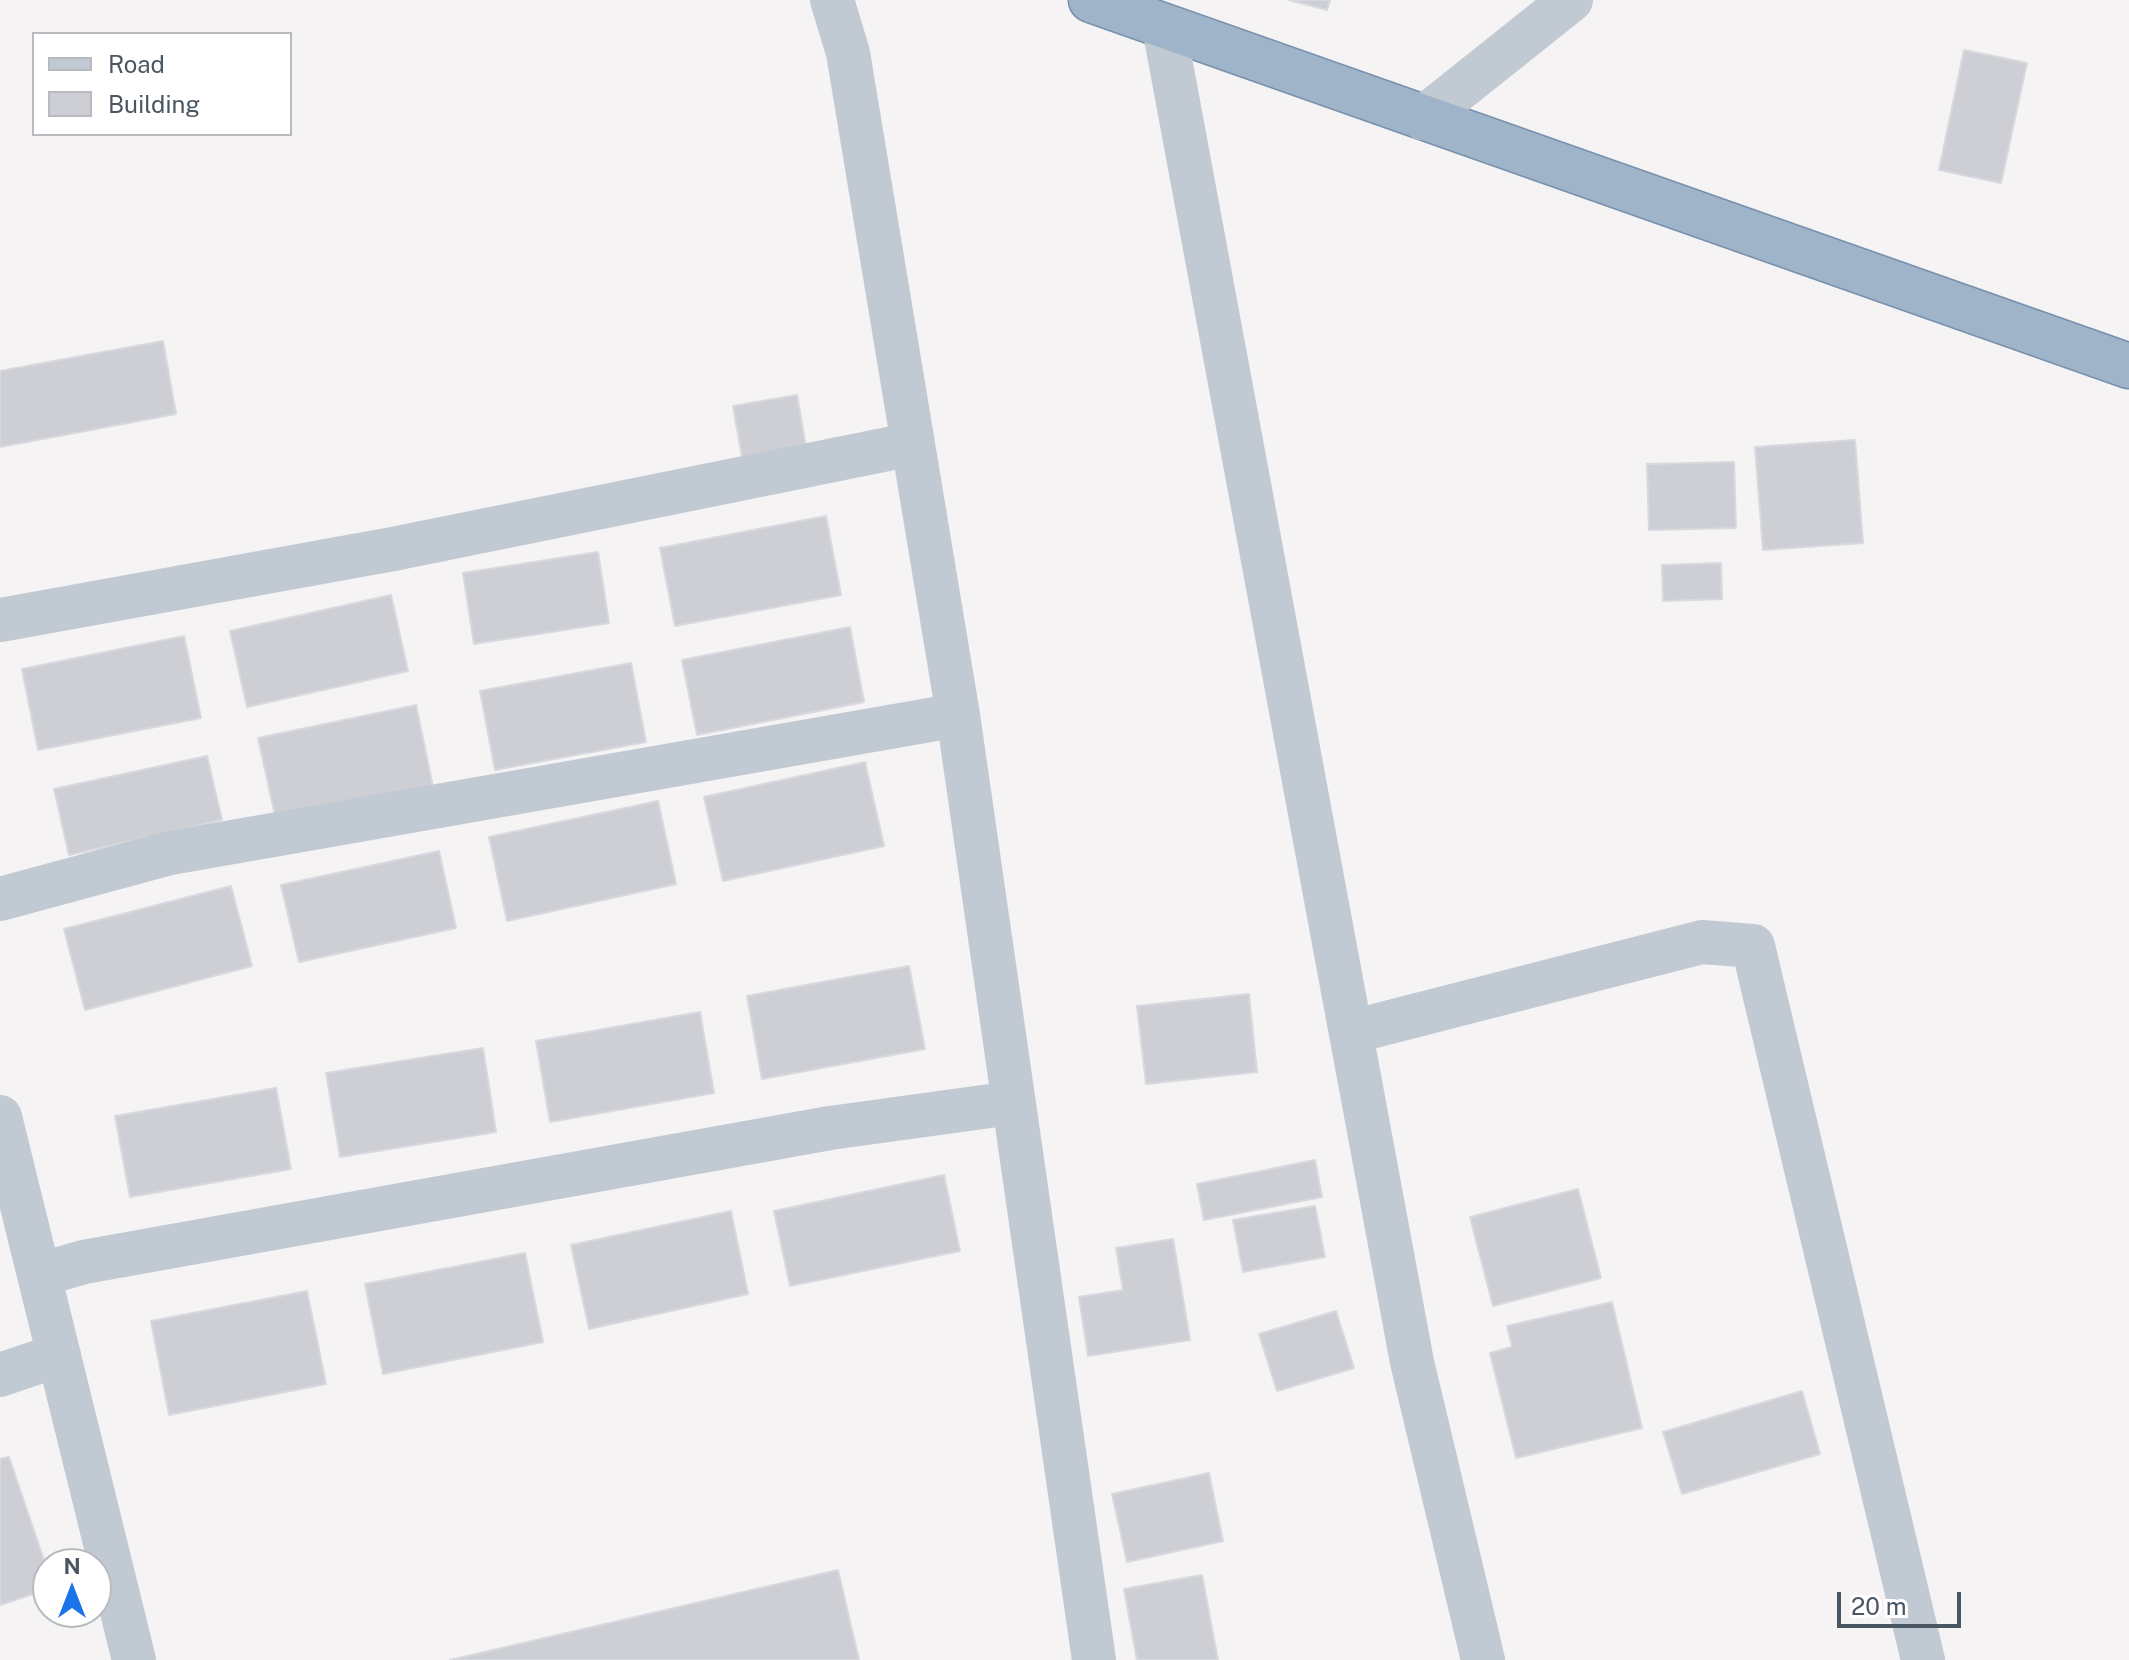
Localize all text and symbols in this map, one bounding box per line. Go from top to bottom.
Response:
legend [32,32,292,136]
text: Road [108,50,165,78]
text: Building [108,90,200,118]
north arrow [32,1548,112,1628]
text: N [63,1553,81,1579]
scale bar [1841,1576,1965,1626]
text: 20 m [1851,1592,1907,1620]

